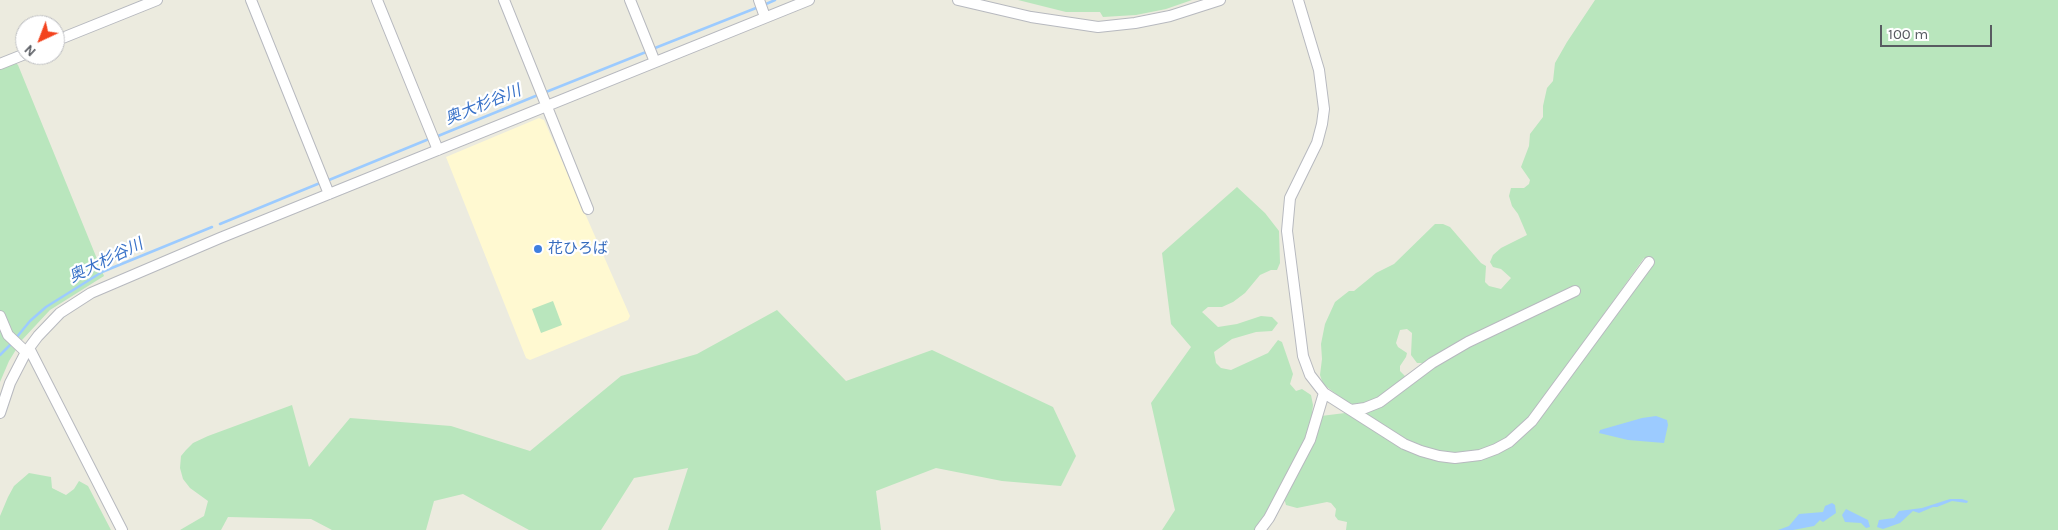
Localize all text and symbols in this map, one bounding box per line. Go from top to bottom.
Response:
north arrow [15,15,65,65]
scale bar [1883,15,1996,47]
text: 100 m [1888,25,1928,43]
text: N [21,41,40,60]
water label: 奥大杉谷川 [442,81,524,129]
water label: 奥大杉谷川 [66,235,146,287]
place label: 花ひろば [548,240,608,258]
marker: 花ひろば [532,243,544,255]

